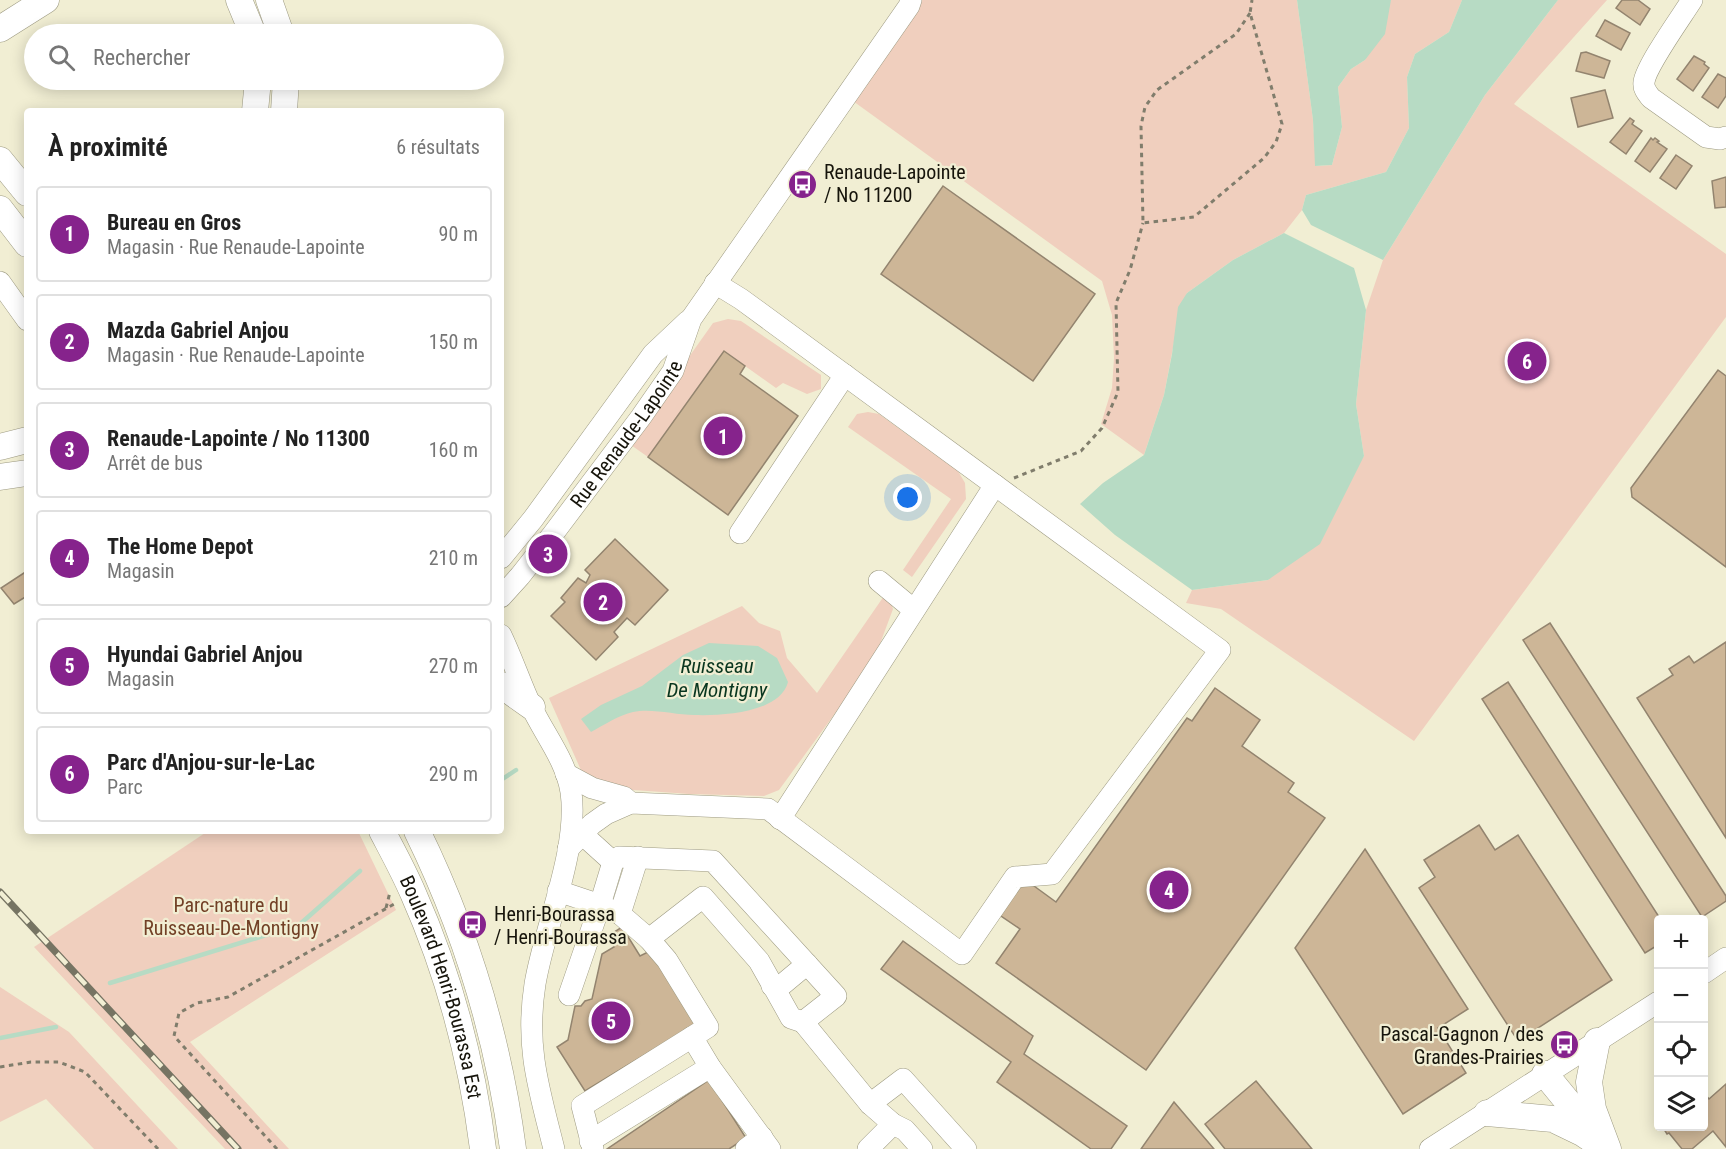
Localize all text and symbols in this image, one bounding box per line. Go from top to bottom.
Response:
search box [24,24,504,90]
icon: search [45,41,78,74]
text: Rechercher [93,45,190,70]
text: À proximité [48,132,168,162]
text: 6 résultats [396,135,480,159]
place label: Renaude-Lapointe / No 11200 [824,160,966,207]
bus stop icon: Renaude-Lapointe / No 11200 [787,168,819,200]
text: Bureau en Gros [107,210,241,235]
text: 1 [64,222,75,246]
text: 90 m [439,222,478,246]
text: Magasin · Rue Renaude-Lapointe [107,235,365,259]
text: Mazda Gabriel Anjou [107,318,289,343]
text: 2 [64,330,75,354]
text: 150 m [429,330,478,354]
pin: 6 [1508,338,1546,384]
text: Magasin · Rue Renaude-Lapointe [107,343,365,367]
street label: Rue Renaude-Lapointe [565,358,688,512]
pin: 1 [704,414,742,458]
text: Renaude-Lapointe / No 11300 [107,426,370,451]
text: 3 [64,438,75,462]
text: 160 m [429,438,478,462]
text: Arrêt de bus [107,451,203,475]
your location [893,483,922,512]
pin: 3 [528,532,568,576]
text: The Home Depot [107,534,253,559]
text: 4 [64,546,75,570]
text: 210 m [429,546,478,570]
text: Magasin [107,559,175,583]
pin: 2 [584,580,622,624]
text: Hyundai Gabriel Anjou [107,642,303,667]
text: 5 [64,654,75,678]
text: 270 m [429,654,478,678]
water label: Ruisseau De Montigny [667,654,768,702]
text: Magasin [107,667,175,691]
text: Parc d'Anjou-sur-le-Lac [107,750,315,775]
text: 6 [64,762,75,786]
text: 290 m [429,762,478,786]
text: Parc [107,775,143,799]
pin: 4 [1150,868,1188,912]
street label: Boulevard Henri-Bourassa Est [395,872,487,1101]
park label: Parc-nature du Ruisseau-De-Montigny [143,893,319,940]
place label: Henri-Bourassa / Henri-Bourassa [494,902,627,949]
bus stop icon: Henri-Bourassa / Henri-Bourassa [457,909,489,941]
map controls [1654,915,1708,1131]
button: + [1654,915,1708,969]
button: − [1654,969,1708,1023]
pin: 5 [592,998,630,1044]
place label: Pascal-Gagnon / des Grandes-Prairies [1380,1022,1544,1069]
button: locate [1654,1023,1708,1077]
bus stop icon: Pascal-Gagnon / des Grandes-Prairies [1549,1029,1581,1061]
button: layers [1654,1077,1708,1131]

